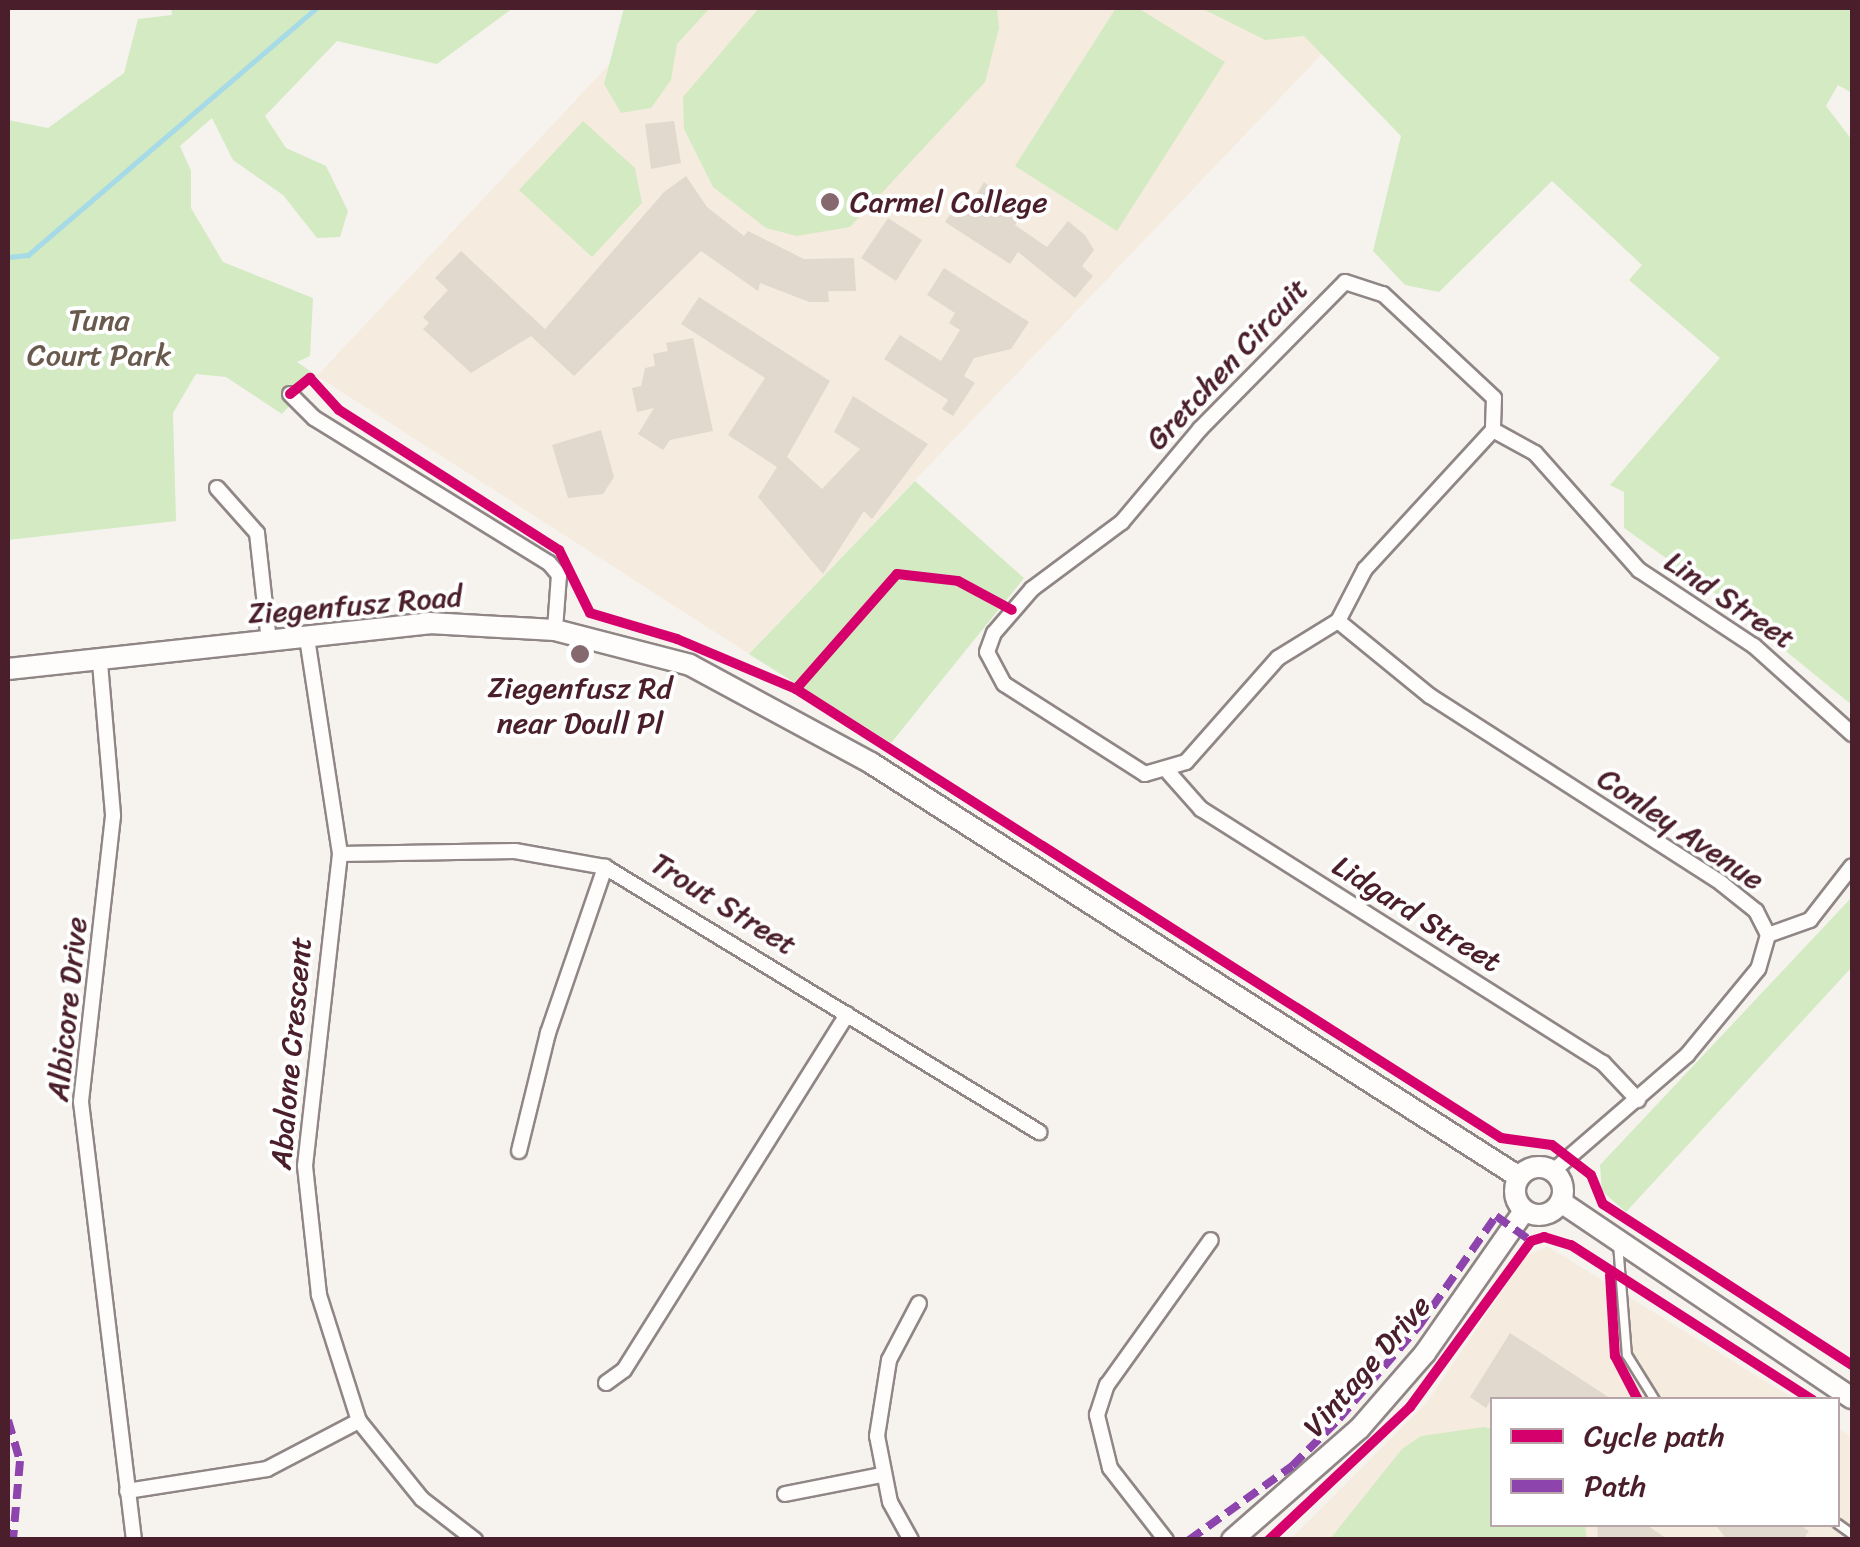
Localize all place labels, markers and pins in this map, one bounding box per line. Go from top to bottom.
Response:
place label: Carmel College [850,184,1047,220]
marker: Carmel College [819,191,841,213]
marker: Ziegenfusz Rd near Doull Pl [569,643,591,665]
place label: Ziegenfusz Rd near Doull Pl [488,670,672,740]

